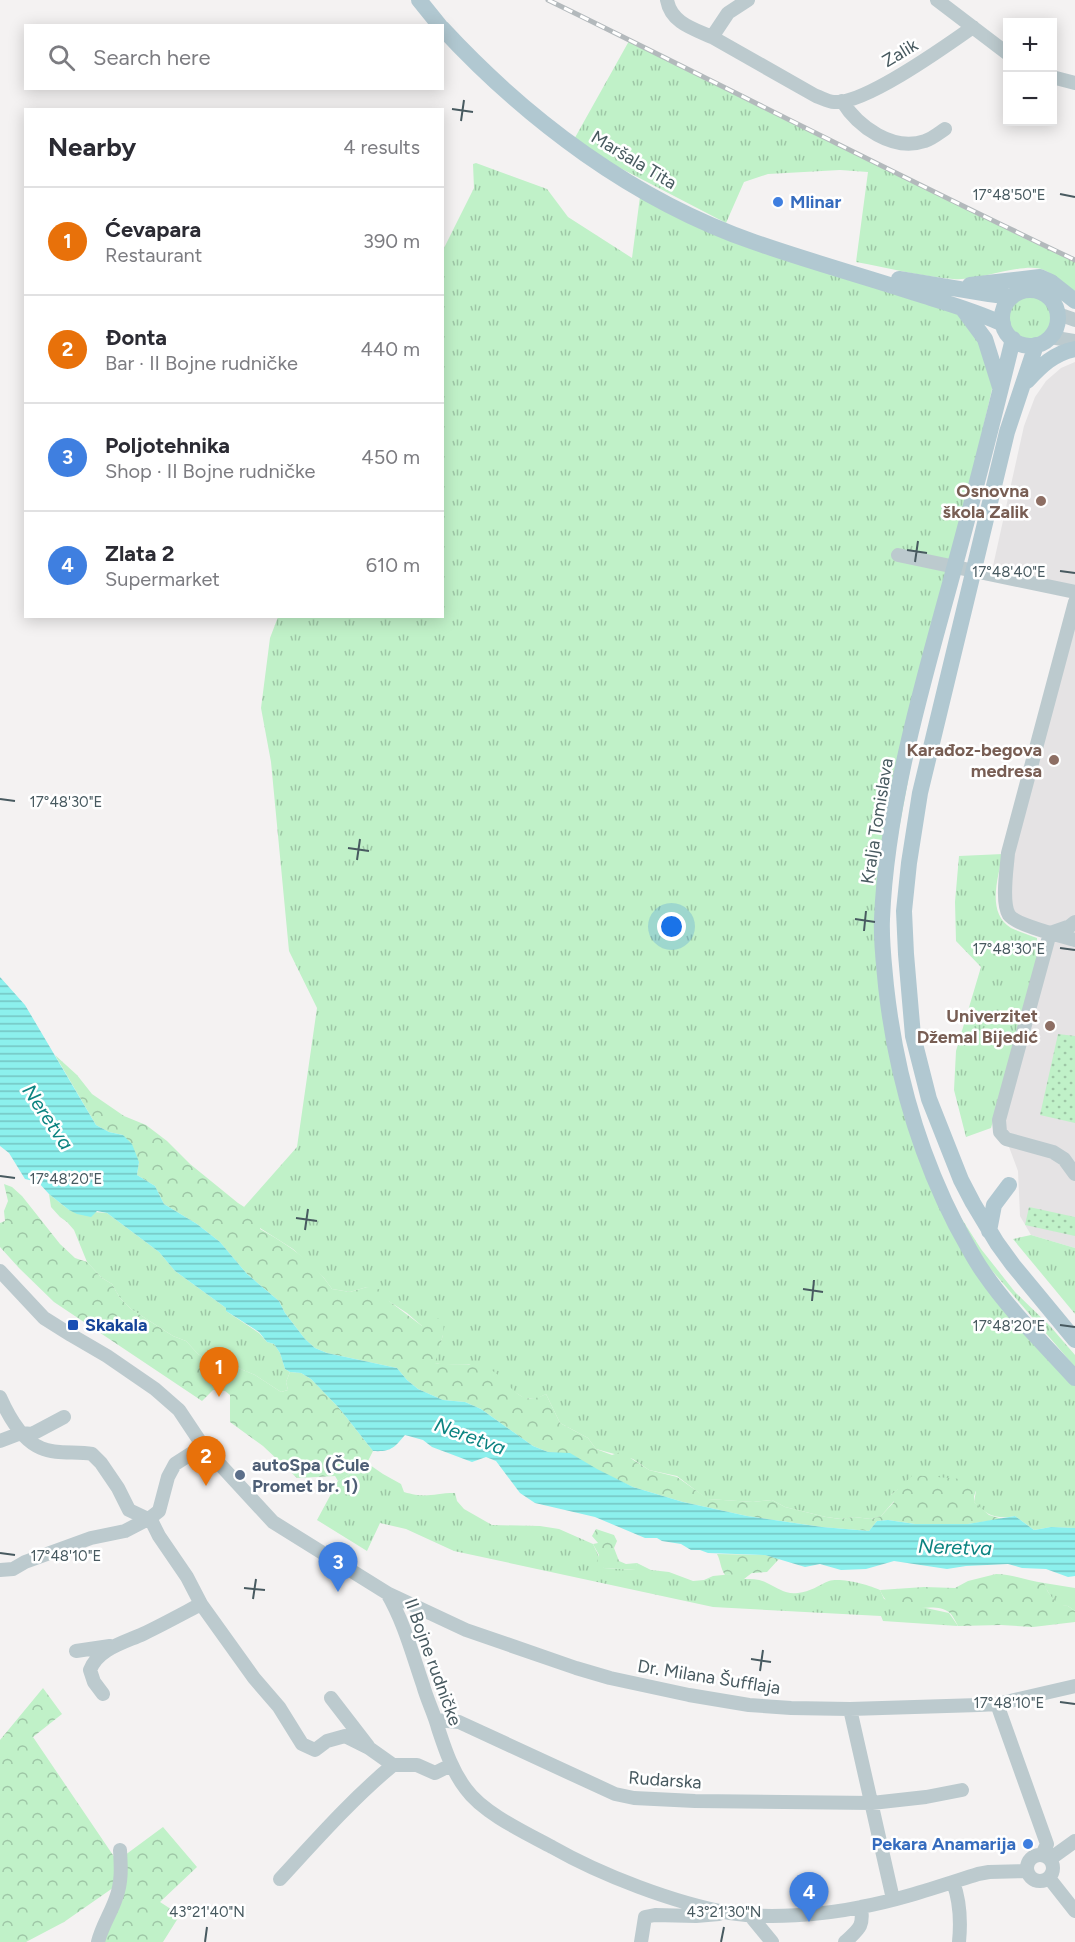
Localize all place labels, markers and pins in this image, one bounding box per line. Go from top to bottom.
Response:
place label: Mlinar [790,191,841,213]
marker: Mlinar [771,195,785,209]
place label: Osnovna škola Zalik [943,480,1029,523]
marker: Osnovna škola Zalik [1034,494,1048,508]
place label: Karađoz-begova medresa [907,739,1042,782]
marker: Karađoz-begova medresa [1047,753,1061,767]
place label: Univerzitet Džemal Bijedić [917,1005,1038,1048]
marker: Univerzitet Džemal Bijedić [1043,1019,1057,1033]
place label: Skakala [85,1314,148,1336]
marker: Skakala [66,1318,80,1332]
pin: 1 [200,1348,238,1397]
pin: 2 [186,1436,226,1486]
place label: autoSpa (Čule Promet br. 1) [252,1454,370,1497]
marker: autoSpa (Čule Promet br. 1) [233,1468,247,1482]
pin: 3 [318,1542,358,1592]
place label: Pekara Anamarija [872,1833,1016,1855]
marker: Pekara Anamarija [1021,1837,1035,1851]
pin: 4 [790,1872,828,1922]

